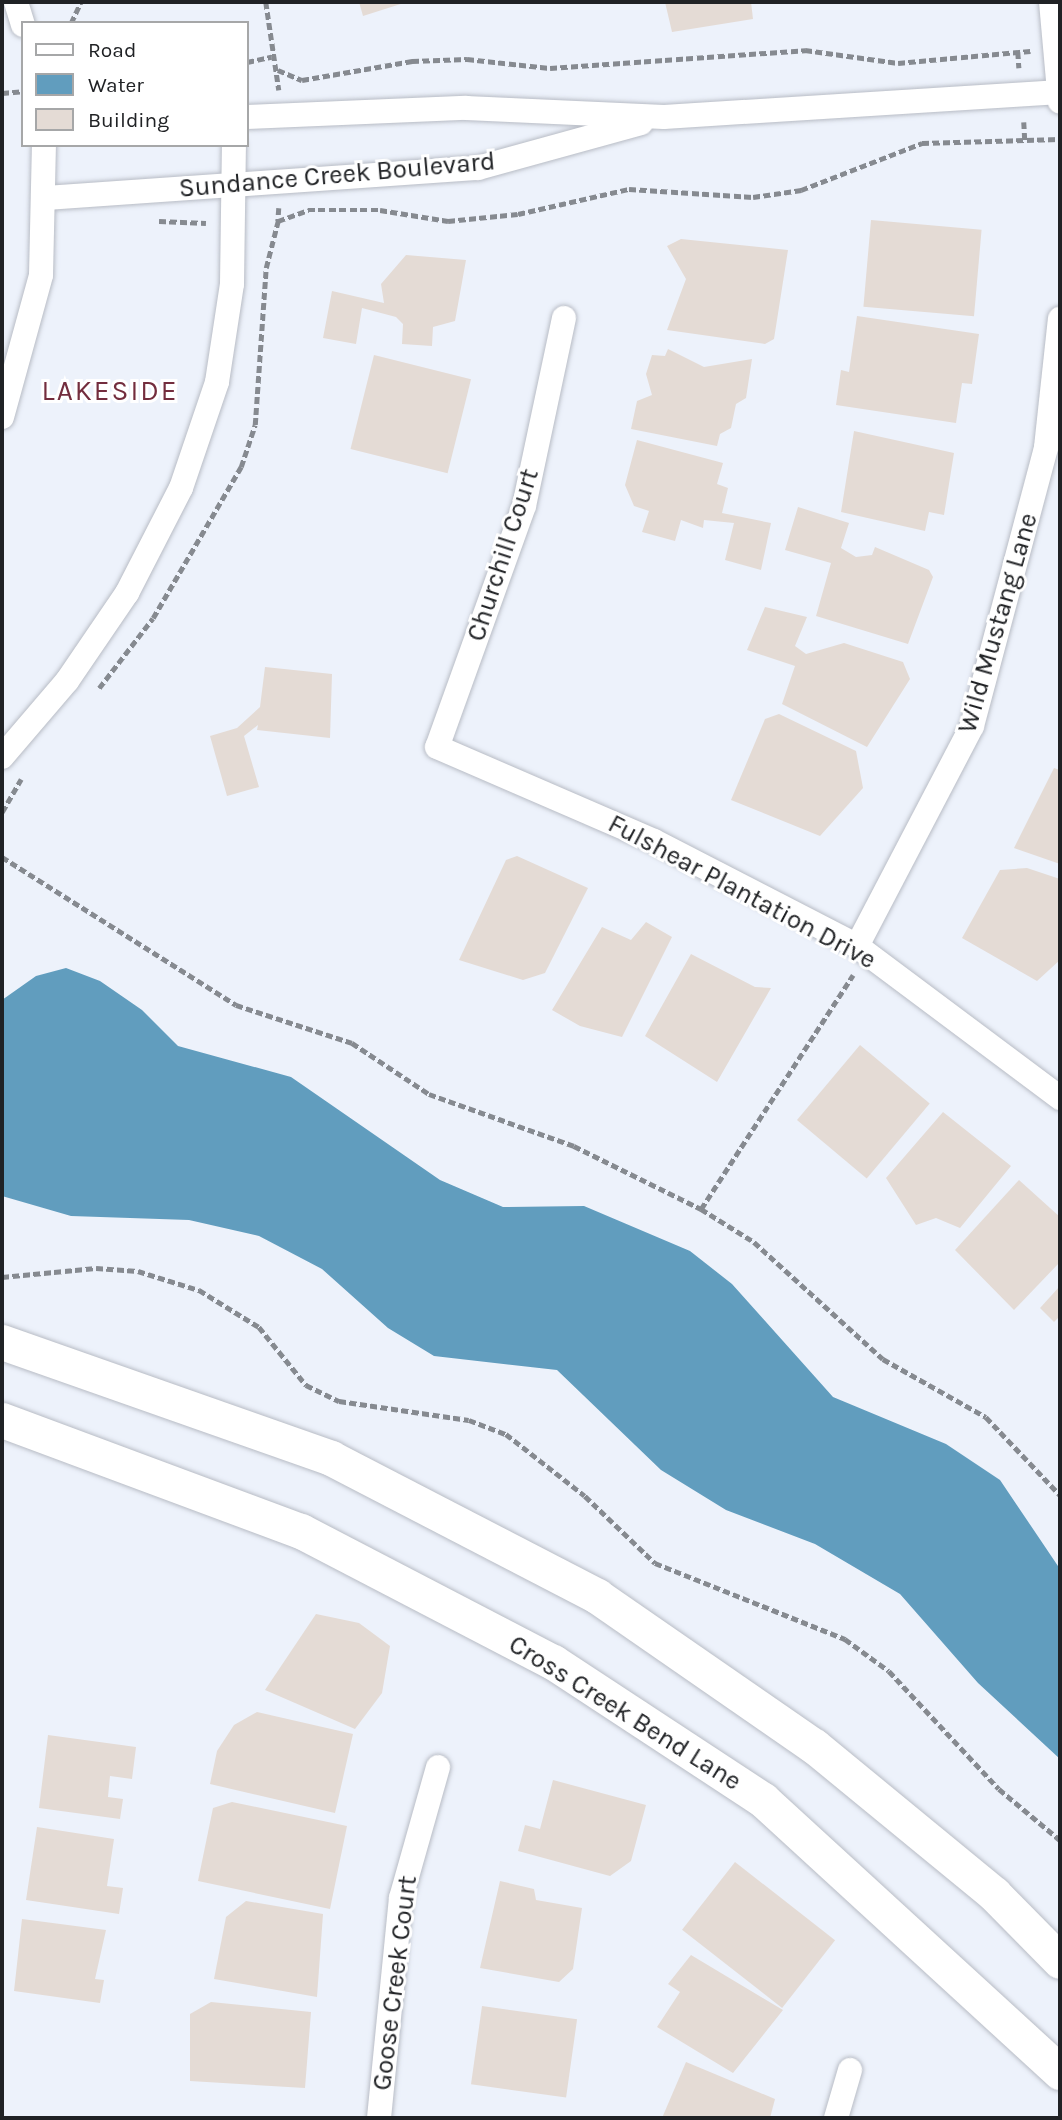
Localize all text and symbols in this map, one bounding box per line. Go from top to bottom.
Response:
legend [21,21,248,147]
text: Road [88,38,136,62]
text: Water [88,73,144,97]
text: Building [88,108,169,132]
street label: Sundance Creek Boulevard [178,146,496,204]
district label: LAKESIDE [43,374,177,408]
street label: Churchill Court [460,465,546,645]
street label: Wild Mustang Lane [952,509,1044,737]
street label: Fulshear Plantation Drive [603,808,881,976]
street label: Cross Creek Bend Lane [503,1629,747,1797]
street label: Goose Creek Court [366,1874,424,2092]

